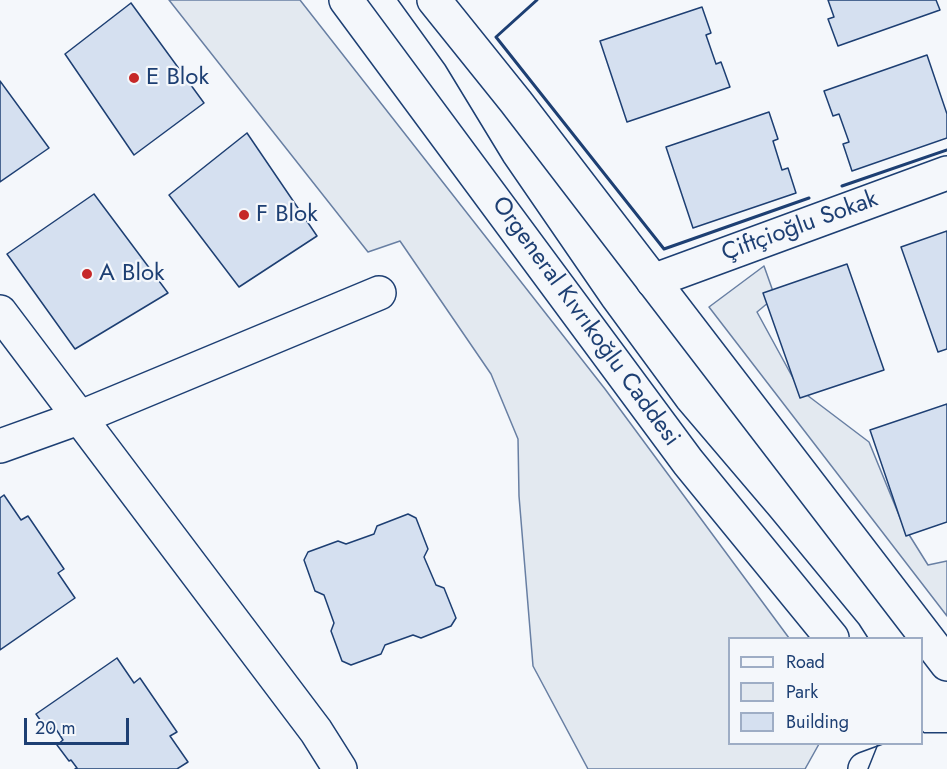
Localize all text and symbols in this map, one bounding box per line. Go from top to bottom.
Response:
place label: E Blok [146,64,209,92]
marker: E Blok [127,71,141,85]
street label: Çiftçioğlu Sokak [718,185,882,269]
street label: Orgeneral Kıvrıkoğlu Caddesi [485,192,685,452]
place label: F Blok [256,201,318,229]
marker: F Blok [237,208,251,222]
place label: A Blok [99,260,165,288]
marker: A Blok [80,267,94,281]
legend [728,637,923,745]
text: Road [786,649,825,675]
text: Park [786,679,818,705]
scale bar [27,706,132,744]
text: Building [786,709,849,735]
text: 20 m [35,715,75,741]

